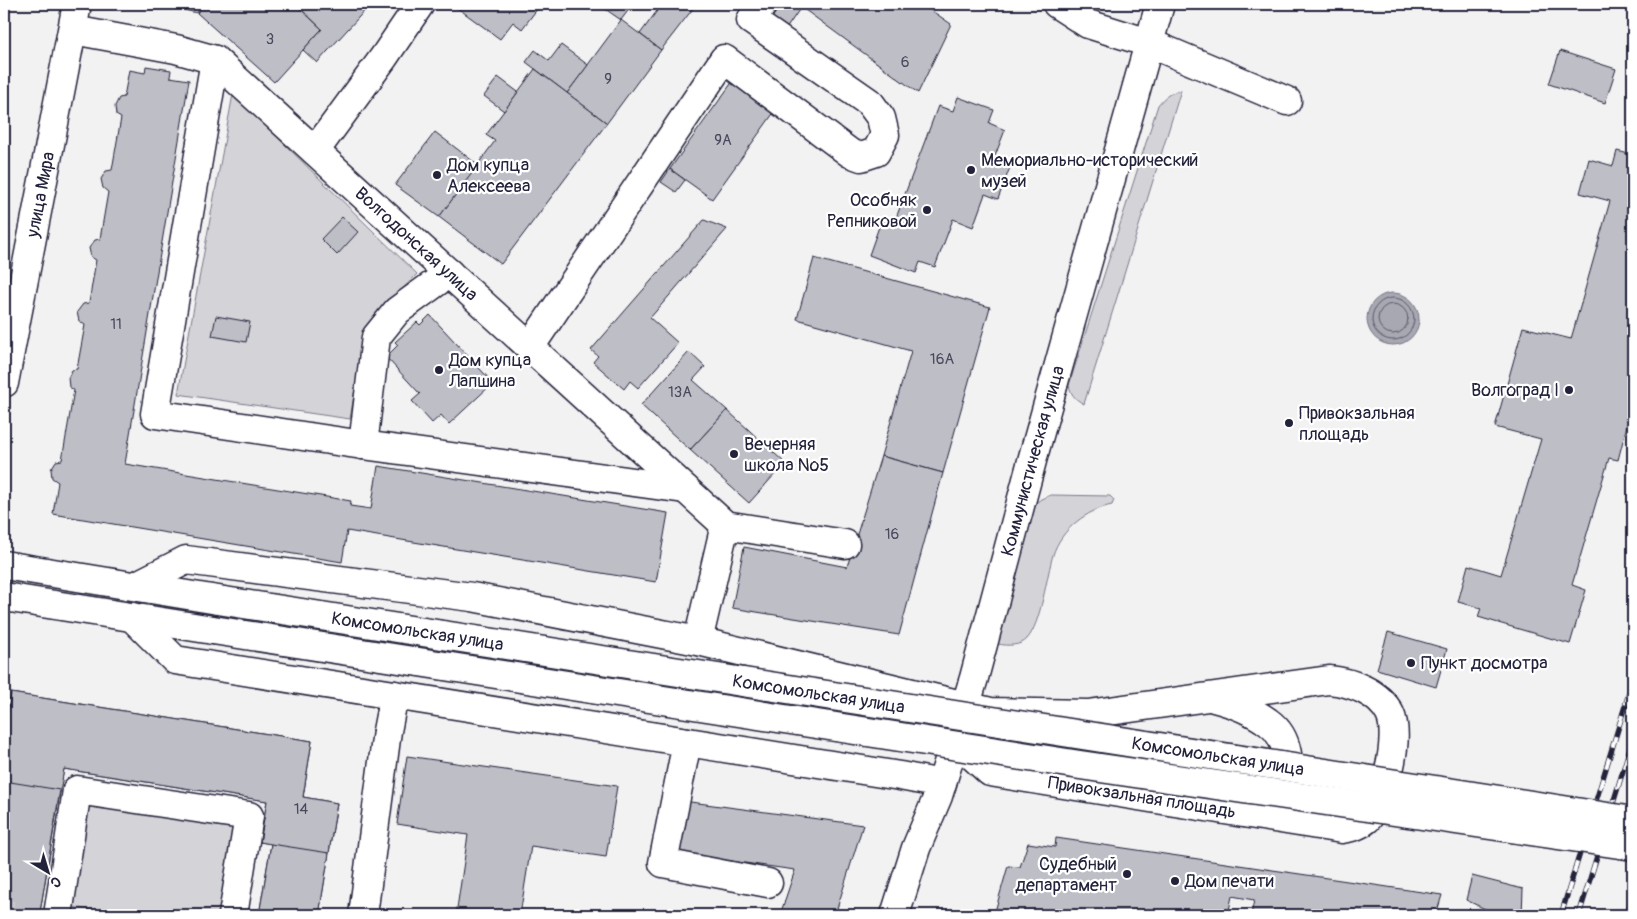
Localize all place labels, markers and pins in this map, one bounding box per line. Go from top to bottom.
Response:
place label: Мемориально-исторический музей [981,149,1198,193]
place label: Дом купца Алексеева [446,154,530,198]
marker: Мемориально-исторический музей [965,164,977,176]
marker: Дом купца Алексеева [431,169,443,181]
place label: Особняк Репниковой [827,189,917,233]
marker: Особняк Репниковой [921,204,933,216]
place label: Дом купца Лапшина [448,349,531,393]
marker: Дом купца Лапшина [433,364,445,376]
place label: Волгоград I [1471,379,1559,402]
marker: Волгоград I [1563,384,1575,396]
place label: Привокзальная площадь [1299,402,1415,446]
marker: Привокзальная площадь [1283,417,1295,429]
place label: Вечерняя школа №5 [744,433,829,477]
marker: Вечерняя школа №5 [728,448,740,460]
place label: Пункт досмотра [1421,652,1548,675]
marker: Пункт досмотра [1405,657,1417,669]
place label: Судебный департамент [1015,853,1117,897]
marker: Судебный департамент [1121,868,1133,880]
place label: Дом печати [1184,870,1274,893]
marker: Дом печати [1169,875,1181,887]

